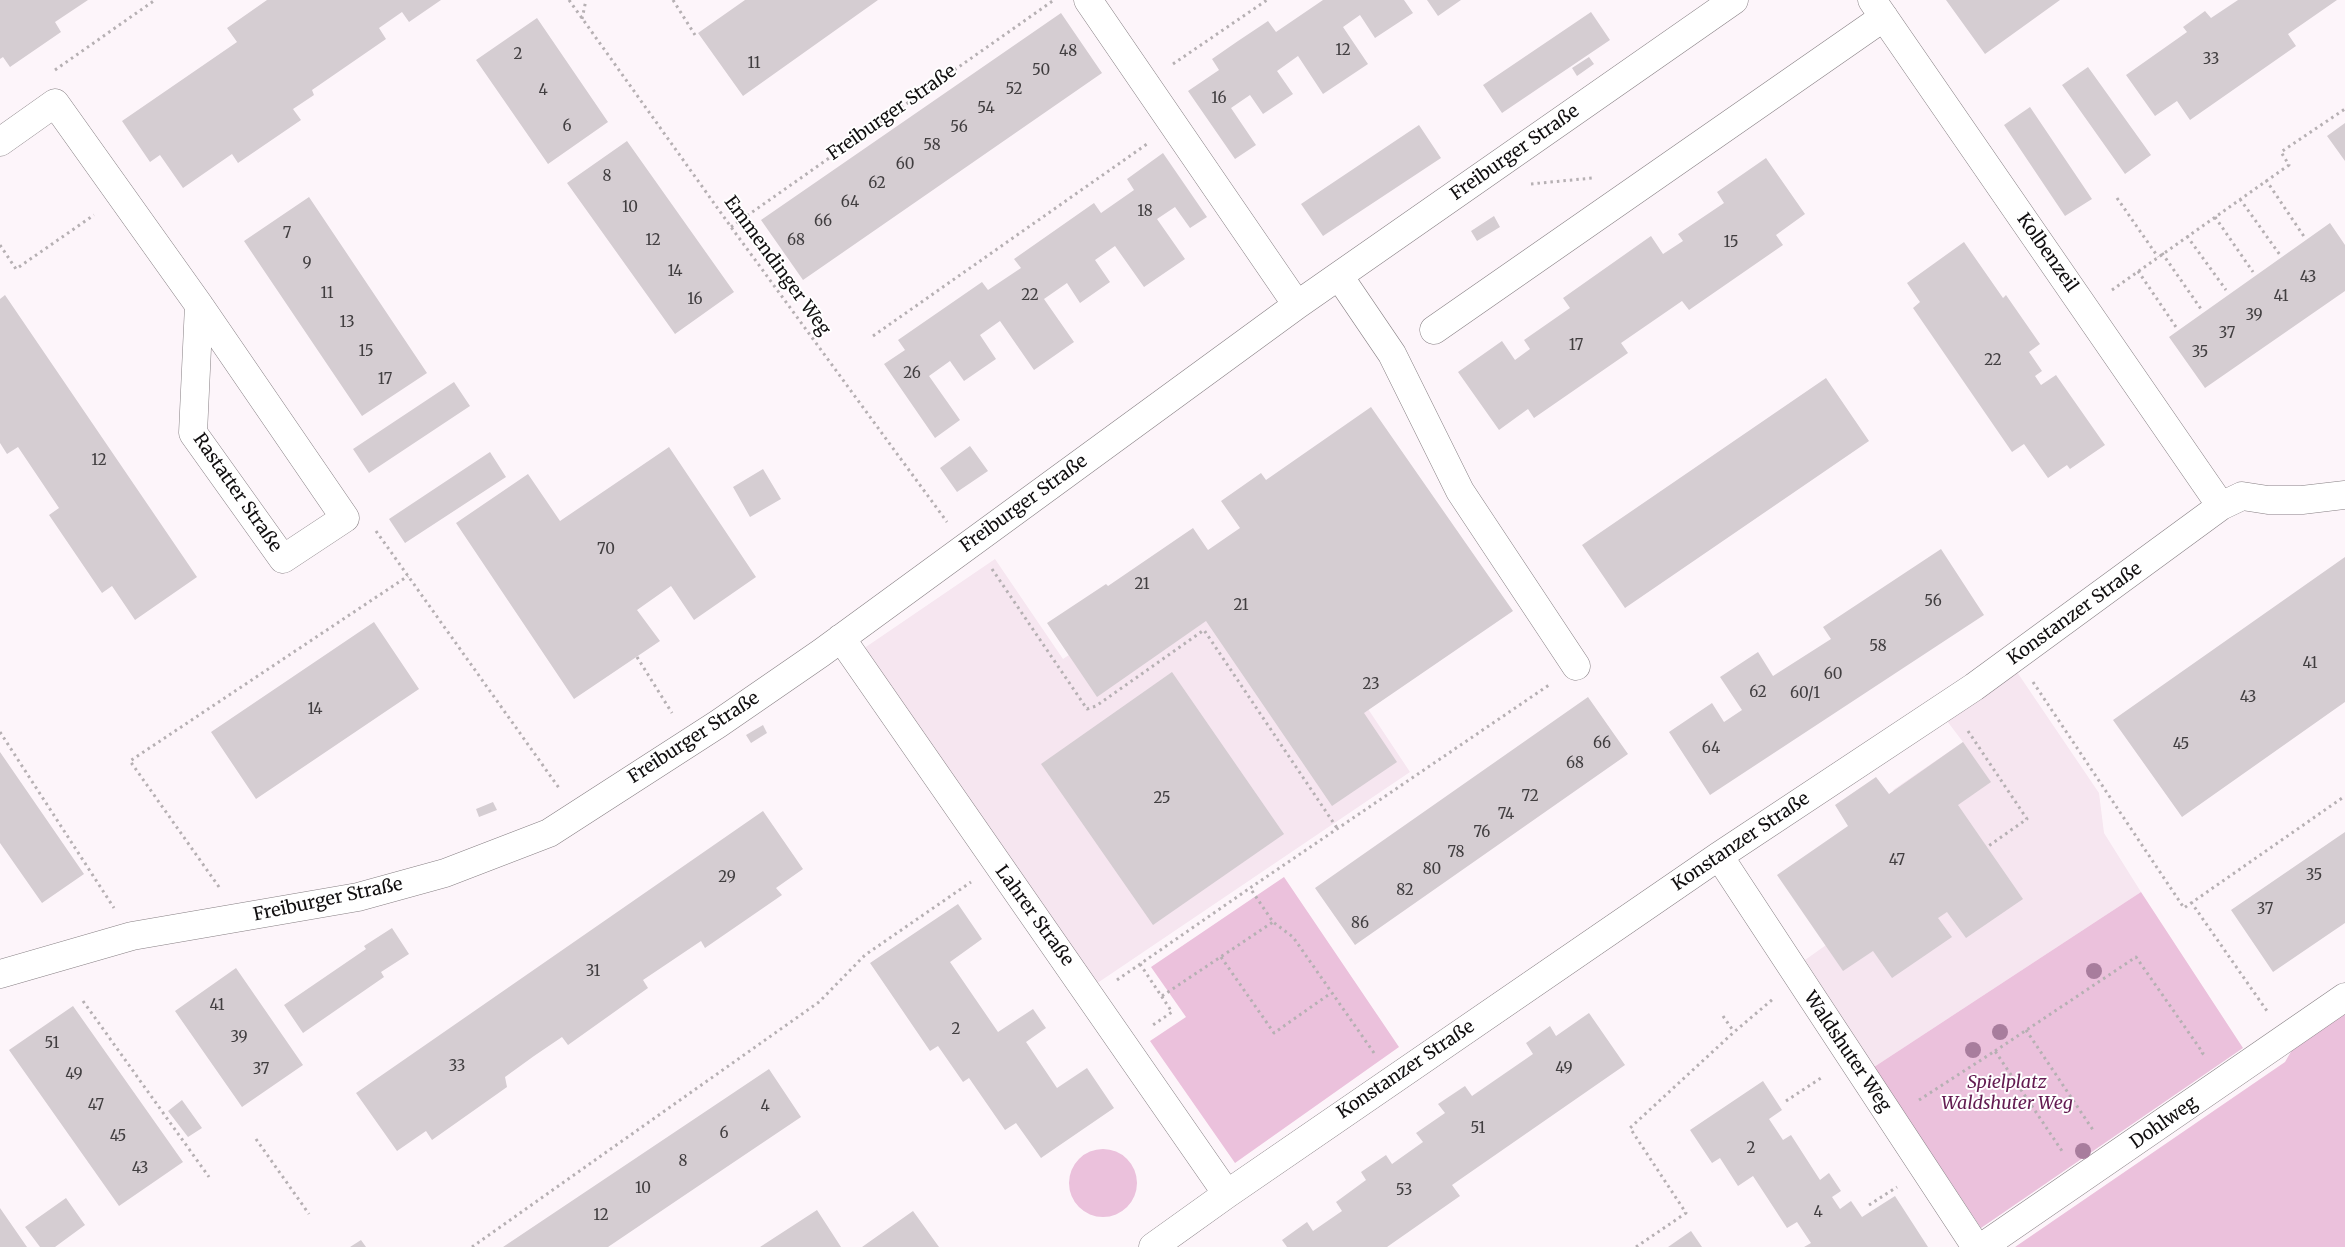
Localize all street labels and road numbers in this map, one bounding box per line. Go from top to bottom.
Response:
street label: Freiburger Straße [824,61,960,165]
street label: Freiburger Straße [1447,101,1583,205]
street label: Emmendinger Weg [719,192,835,340]
street label: Kolbenzeil [2012,209,2082,297]
street label: Rastatter Straße [188,429,286,557]
street label: Freiburger Straße [956,451,1092,557]
street label: Konstanzer Straße [2004,558,2146,670]
street label: Freiburger Straße [624,688,764,788]
street label: Konstanzer Straße [1668,788,1814,896]
street label: Lahrer Straße [990,861,1078,971]
street label: Freiburger Straße [251,874,405,926]
street label: Waldshuter Weg [1799,988,1895,1116]
street label: Konstanzer Straße [1333,1016,1479,1124]
street label: Dohlweg [2126,1092,2202,1154]

